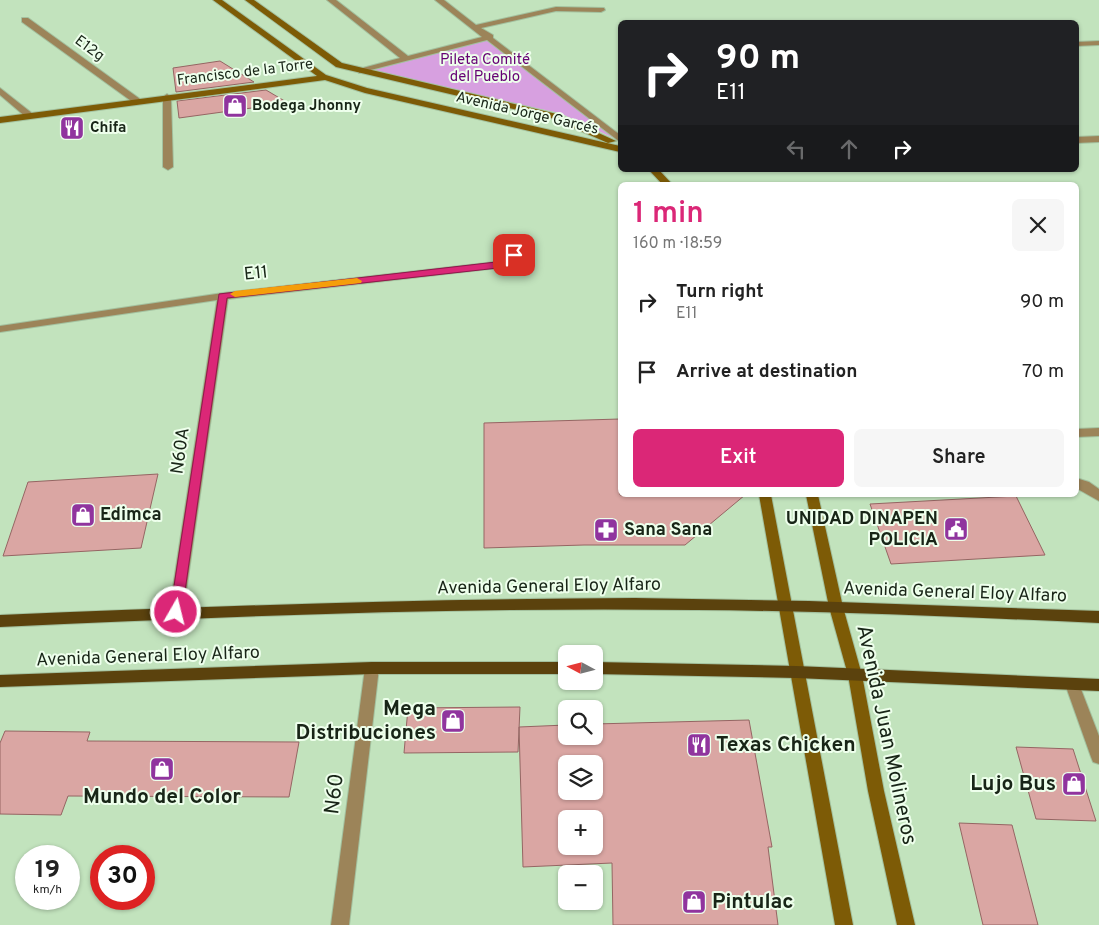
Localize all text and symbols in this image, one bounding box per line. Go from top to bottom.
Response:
street label: E12g [70,32,108,66]
text: 90 m [716,37,800,81]
icon: right [633,40,698,105]
park label: Pileta Comité del Pueblo [440,51,530,87]
street label: Francisco de la Torre [176,55,314,91]
text: E11 [716,80,746,107]
street label: Avenida Jorge Garcés [454,88,600,140]
shop icon: Bodega Jhonny [222,93,248,119]
place label: Bodega Jhonny [252,97,362,116]
restaurant icon: Chifa [59,115,85,141]
place label: Chifa [90,119,126,138]
icon: left [782,135,810,163]
icon: ahead [835,135,863,163]
icon: right [888,135,916,163]
text: 1 min [633,196,704,233]
button: close [1012,199,1064,251]
pin [493,234,535,276]
text: 160 m · 18:59 [633,234,722,254]
icon: arrive [500,241,528,269]
street label: E11 [243,261,269,287]
text: Turn right [676,280,764,304]
icon: right [633,288,661,316]
text: 90 m [1020,290,1064,314]
text: E11 [676,304,698,324]
icon: arrive [633,358,661,386]
text: Arrive at destination [676,360,857,384]
text: 70 m [1022,360,1064,384]
street label: N60A [166,426,196,476]
button: Exit [633,429,844,487]
button: Share [854,429,1064,487]
shop icon: Edimca [70,502,96,528]
place label: Edimca [100,504,162,527]
place label: UNIDAD DINAPEN POLICIA [786,508,938,552]
public building icon: UNIDAD DINAPEN POLICIA [943,516,969,542]
pharmacy icon: Sana Sana [593,517,619,543]
place label: Sana Sana [624,519,712,542]
street label: Avenida General Eloy Alfaro [437,574,661,600]
street label: Avenida General Eloy Alfaro [843,578,1067,608]
position arrow [149,585,201,637]
street label: Avenida Juan Molineros [850,623,922,847]
street label: Avenida General Eloy Alfaro [36,642,260,672]
north arrow [558,645,602,690]
map controls [558,645,603,910]
place label: Mega Distribuciones [295,696,436,747]
button: search [558,700,603,745]
shop icon: Mega Distribuciones [440,708,466,734]
restaurant icon: Texas Chicken [686,732,712,758]
place label: Texas Chicken [716,732,856,759]
button: layers [558,755,603,800]
shop icon: Mundo del Color [149,756,175,782]
place label: Lujo Bus [970,771,1056,798]
shop icon: Lujo Bus [1061,771,1087,797]
street label: N60 [319,772,351,816]
place label: Mundo del Color [83,784,241,811]
button: + [558,810,603,855]
speed limit sign: 30 [90,845,155,910]
text: 19 [35,855,60,887]
button: − [558,865,603,910]
text: km/h [33,882,62,898]
shop icon: Pintulac [681,889,707,915]
place label: Pintulac [712,889,794,916]

